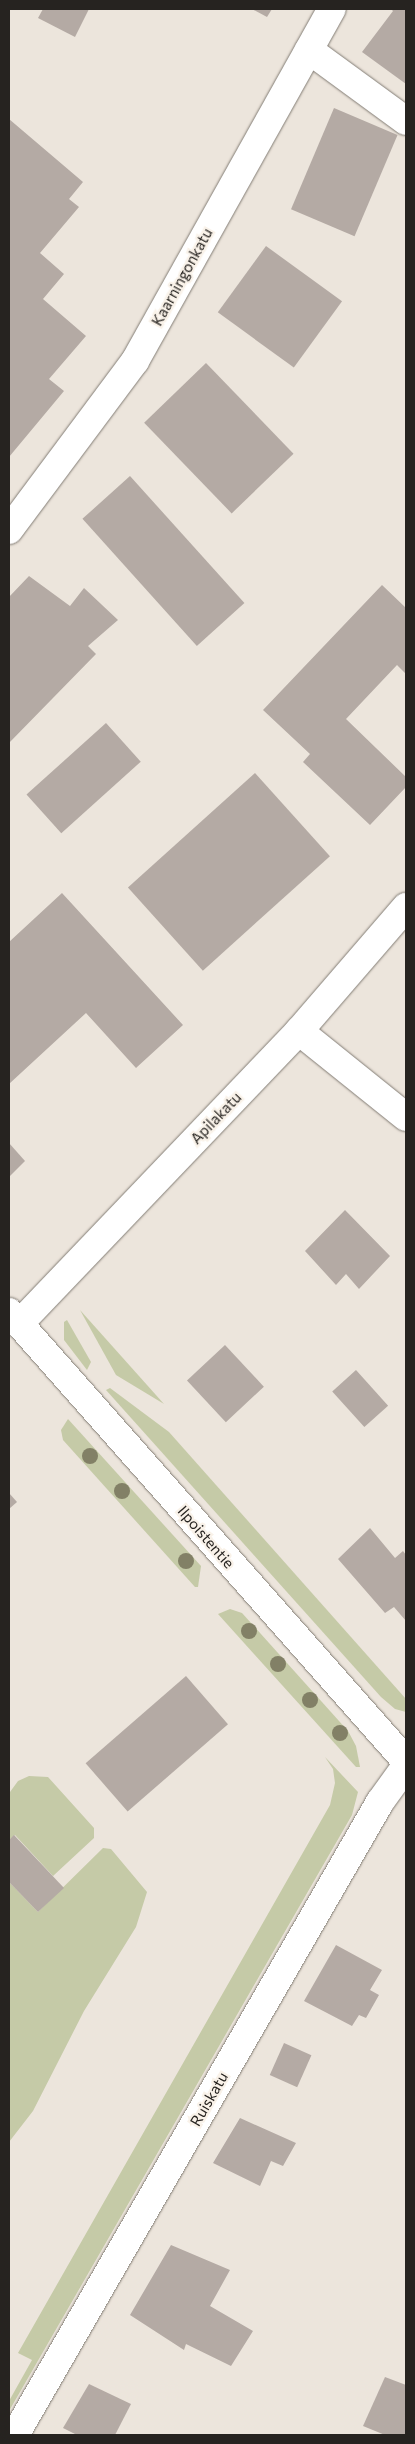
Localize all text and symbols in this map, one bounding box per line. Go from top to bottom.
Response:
street label: Kaarningonkatu [148,225,216,329]
street label: Apilakatu [187,1088,245,1148]
street label: Ilpoistentie [174,1502,238,1572]
street label: Ruiskatu [186,2069,232,2129]

